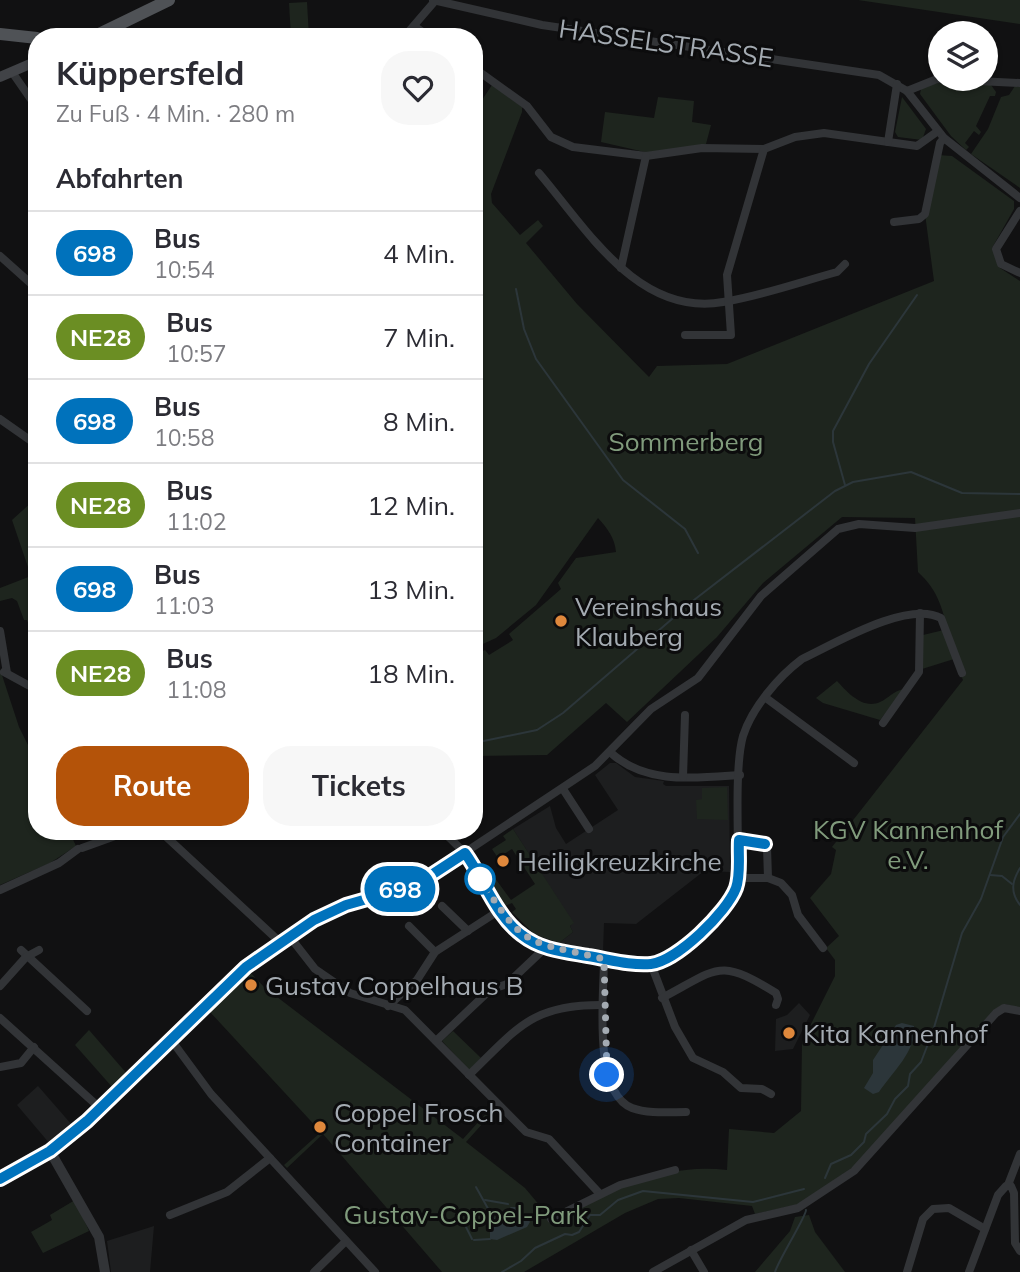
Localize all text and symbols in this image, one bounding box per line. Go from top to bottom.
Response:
street label: HASSELSTRASSE [557,12,775,74]
map controls [928,21,998,91]
button: layers [928,21,998,91]
button: heart [381,51,455,125]
text: Küppersfeld [56,52,245,93]
text: Zu Fuß · 4 Min. · 280 m [56,99,295,128]
text: Abfahrten [56,162,183,195]
text: Bus [154,222,200,255]
text: 4 Min. [383,237,455,270]
text: 698 [73,238,116,268]
text: 10:54 [154,255,214,284]
text: Bus [166,306,213,339]
text: 7 Min. [383,321,455,354]
text: NE28 [70,322,131,352]
text: 10:57 [166,339,227,368]
text: Bus [154,390,200,423]
text: 8 Min. [383,405,455,438]
text: 698 [73,406,116,436]
text: 10:58 [154,423,214,452]
park label: Sommerberg [609,425,763,458]
text: Bus [166,474,213,507]
text: 12 Min. [367,489,455,522]
text: NE28 [70,490,131,520]
text: 11:02 [166,507,227,536]
text: Bus [154,558,200,591]
text: 13 Min. [367,573,455,606]
text: 698 [73,574,116,604]
place label: Vereinshaus Klauberg [575,590,722,653]
text: 11:03 [154,591,214,620]
marker: Vereinshaus Klauberg [553,613,569,629]
text: Bus [166,642,213,675]
text: 18 Min. [367,657,455,690]
text: NE28 [70,658,131,688]
text: 11:08 [166,675,227,704]
button: Route [56,746,249,826]
button: Tickets [263,746,455,826]
park label: KGV Kannenhof e.V. [813,813,1004,876]
place label: Heiligkreuzkirche [517,845,722,878]
marker: Heiligkreuzkirche [495,853,511,869]
unlabelled marker [465,864,495,894]
line badge: 698 [360,866,440,912]
text: 698 [378,874,422,904]
place label: Gustav Coppelhaus B [265,969,523,1002]
marker: Gustav Coppelhaus B [243,977,259,993]
place label: Kita Kannenhof [803,1017,989,1050]
marker: Kita Kannenhof [781,1025,797,1041]
your location [589,1057,624,1092]
place label: Coppel Frosch Container [334,1096,504,1159]
marker: Coppel Frosch Container [312,1119,328,1135]
park label: Gustav-Coppel-Park [344,1198,589,1231]

